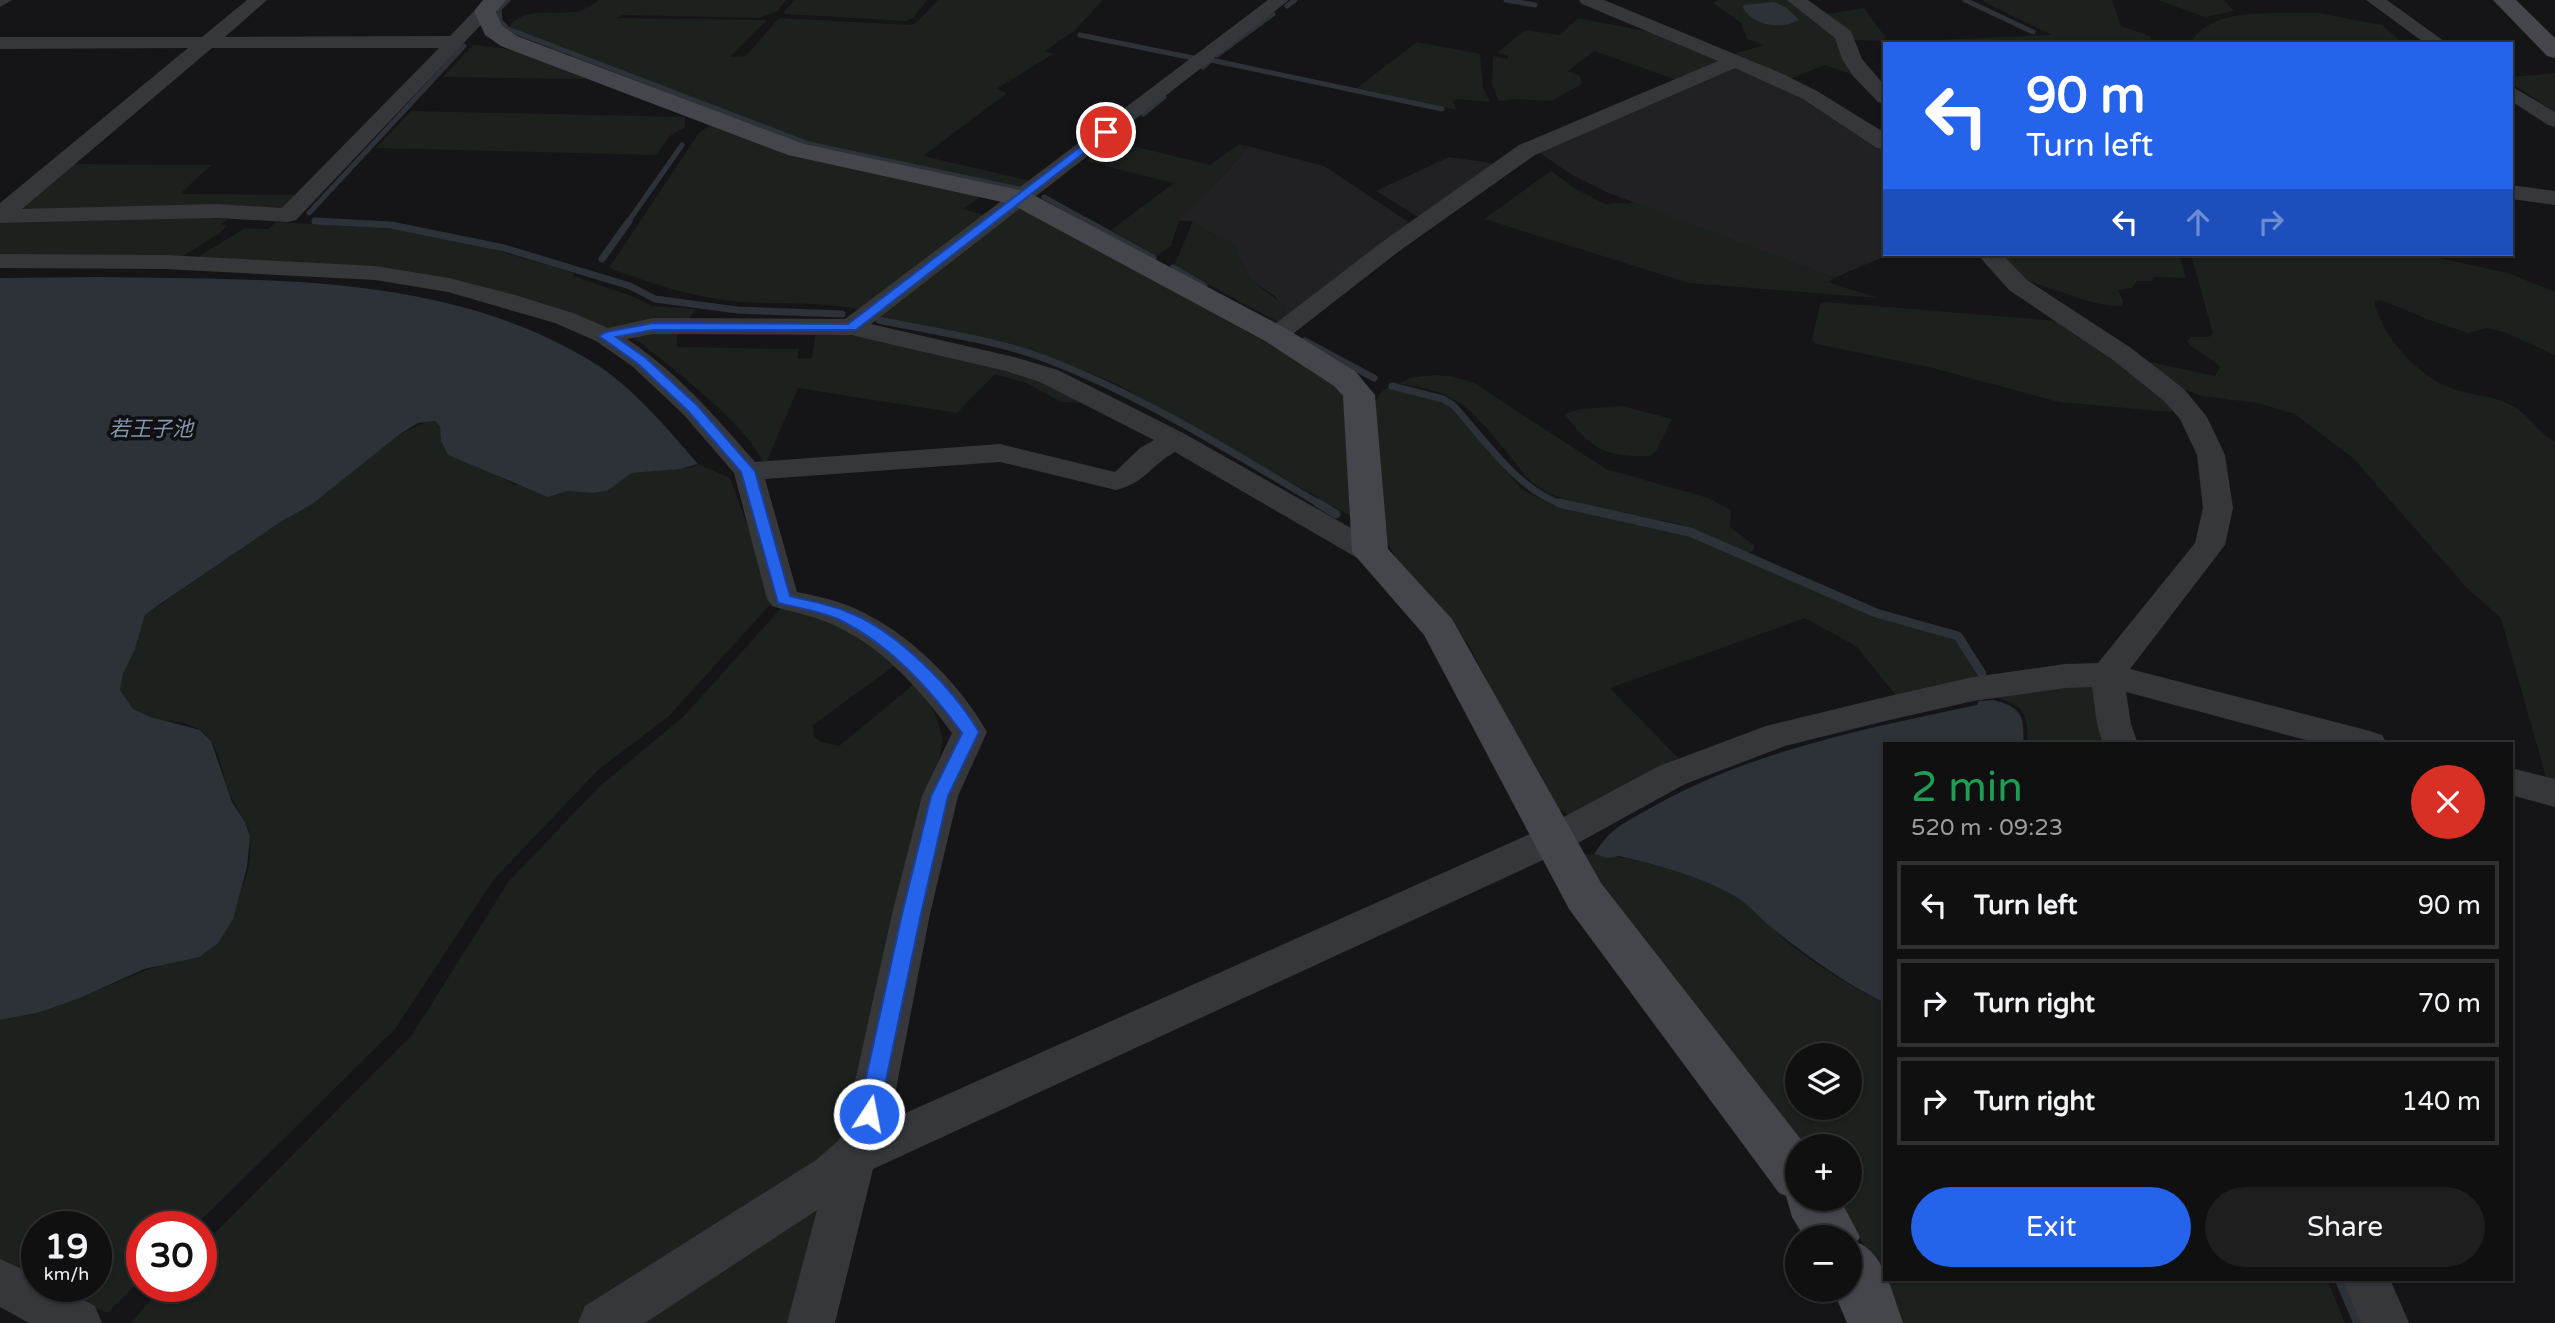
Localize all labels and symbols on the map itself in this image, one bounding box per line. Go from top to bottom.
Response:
pin [1076,102,1136,162]
water label: 若王子池 [109,417,195,442]
position arrow [832,1077,906,1151]
speed limit sign: 30 [126,1211,217,1302]

